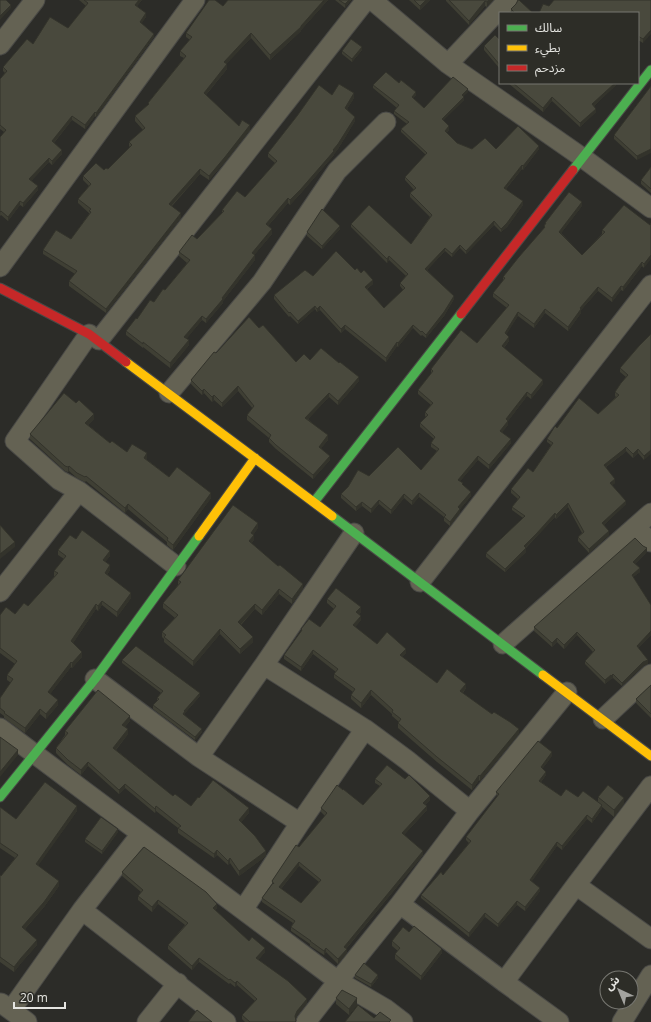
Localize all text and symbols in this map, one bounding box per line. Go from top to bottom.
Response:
legend [499,12,639,84]
text: سالك [535,19,562,36]
text: بطيء [535,39,561,58]
text: مزدحم [535,59,565,77]
north arrow [599,970,639,1010]
text: ش [601,972,622,993]
scale bar [14,984,65,1010]
text: 20 m [20,989,48,1006]

